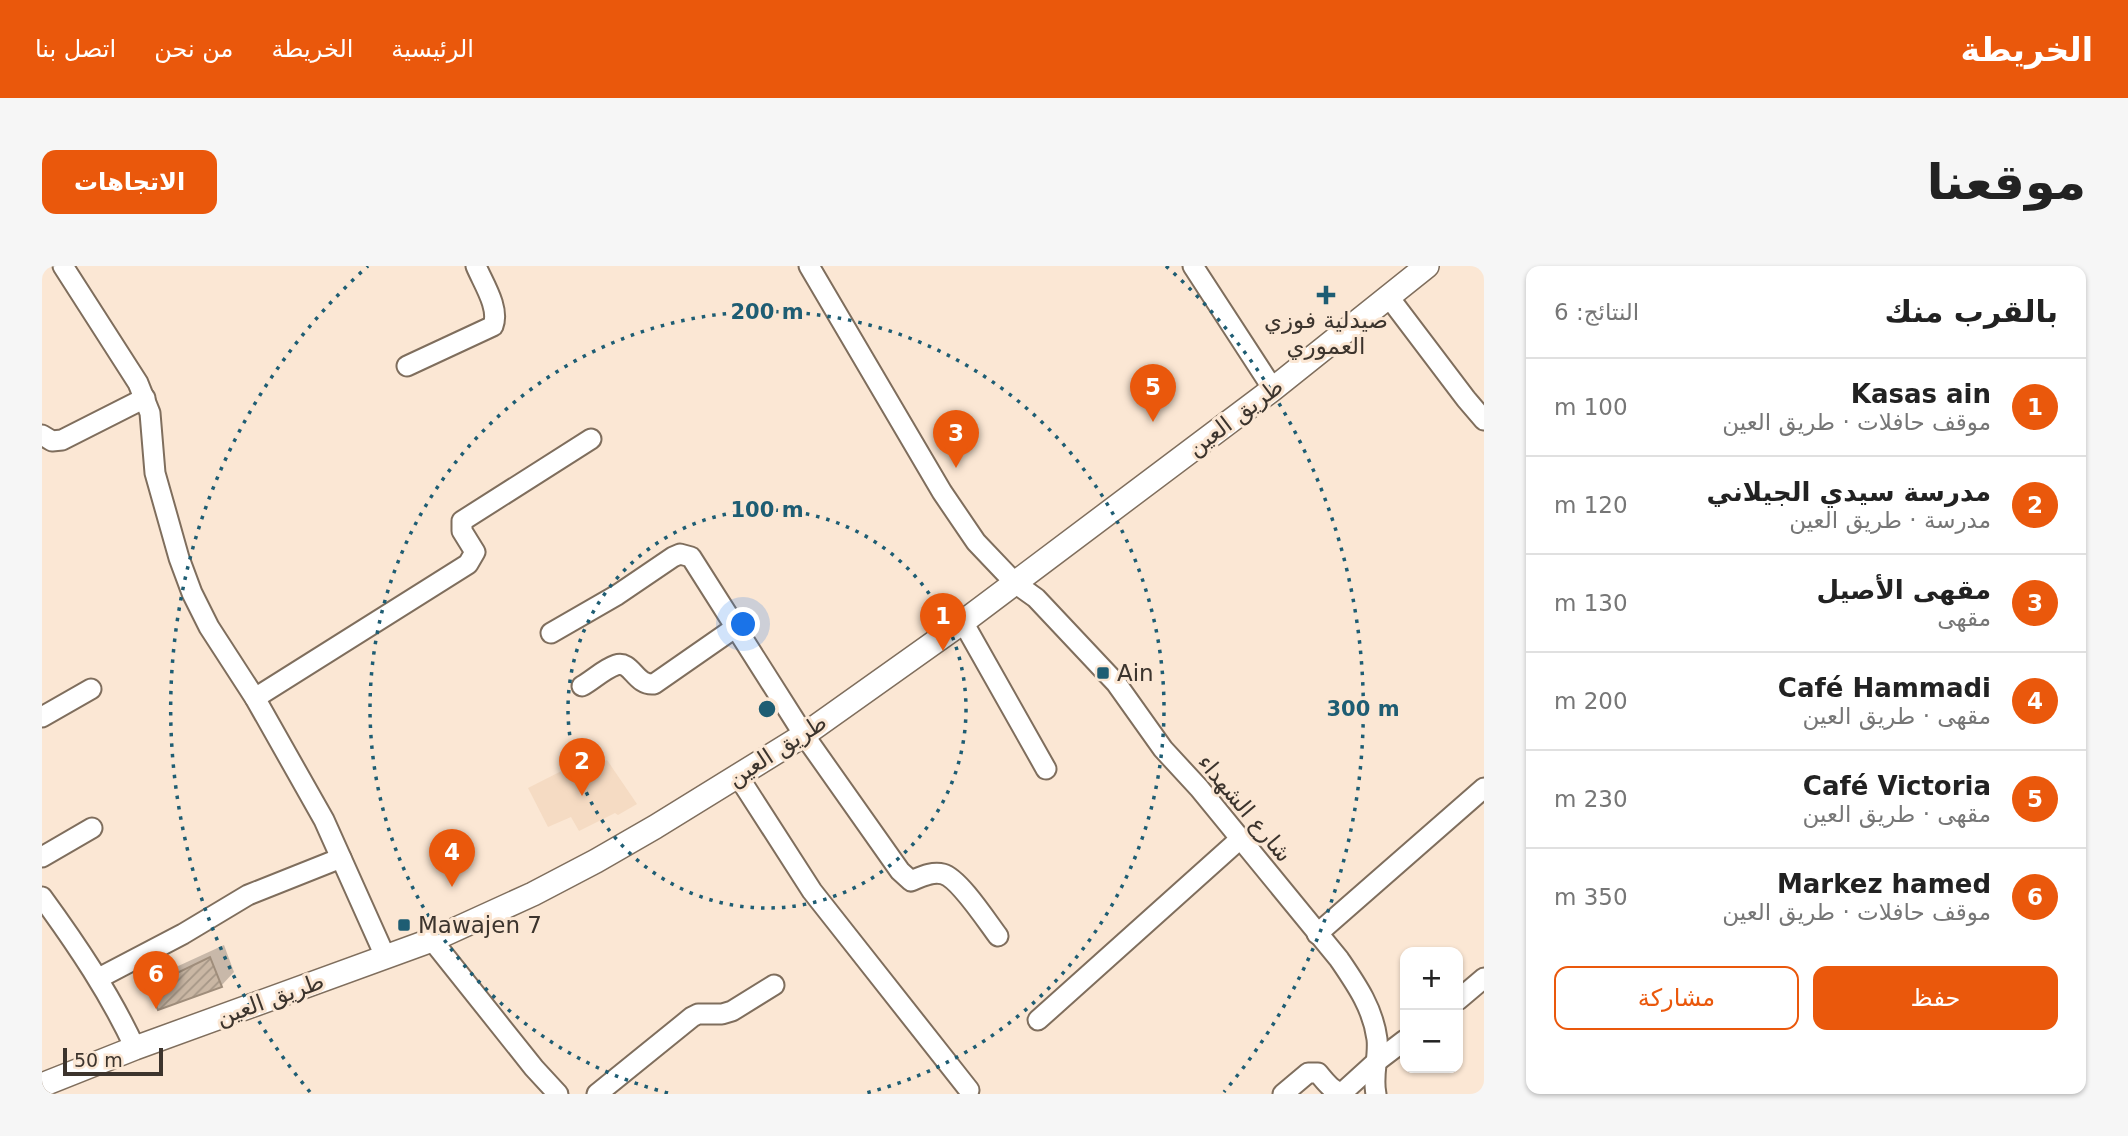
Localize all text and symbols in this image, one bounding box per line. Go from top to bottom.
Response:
text: الخريطة [1960,30,2093,69]
text: اتصل بنا [35,35,116,63]
text: من نحن [154,35,233,63]
text: الخريطة [271,35,353,63]
text: الرئيسية [391,35,474,63]
button: الاتجاهات [42,150,217,214]
text: موقعنا [1927,154,2086,211]
marker: صيدلية فوزي العموري [1318,287,1334,303]
text: بالقرب منك [1885,294,2058,329]
text: النتائج: 6 [1554,299,1639,325]
text: 200 m [730,300,804,324]
place label: صيدلية فوزي العموري [1264,307,1388,360]
pin: 5 [1130,364,1176,422]
street label: طريق العين [1182,373,1288,462]
text: Kasas ain [1851,379,1991,409]
text: 100 m [1554,394,1628,420]
text: 1 [2027,394,2043,420]
text: موقف حافلات · طريق العين [1722,409,1991,435]
pin: 3 [933,410,979,468]
text: مدرسة سيدي الجيلاني [1707,477,1991,507]
text: 120 m [1554,492,1628,518]
text: 2 [2027,492,2043,518]
text: 100 m [730,498,804,522]
text: مدرسة · طريق العين [1789,507,1991,533]
text: مقهى الأصيل [1816,575,1991,605]
text: 130 m [1554,590,1628,616]
text: 3 [2027,590,2043,616]
pin: 1 [920,593,966,651]
text: مقهى [1937,605,1991,631]
your location [726,607,760,641]
place label: Ain [1117,660,1154,686]
marker: Ain [1095,665,1111,681]
text: Café Hammadi [1778,673,1991,703]
text: 200 m [1554,688,1628,714]
text: 4 [2027,688,2043,714]
centre of rings [755,697,779,721]
text: 300 m [1326,697,1400,721]
text: مقهى · طريق العين [1803,703,1991,729]
street label: طريق العين [723,708,832,792]
pin: 2 [559,738,605,796]
street label: شارع الشهداء [1192,749,1297,868]
text: Café Victoria [1803,771,1991,801]
text: 230 m [1554,786,1628,812]
text: 5 [2027,786,2043,812]
text: مقهى · طريق العين [1803,801,1991,827]
pin: 4 [429,829,475,887]
text: Markez hamed [1777,869,1991,899]
text: 350 m [1554,884,1628,910]
text: 6 [2027,884,2043,910]
text: موقف حافلات · طريق العين [1722,899,1991,925]
place label: Mawajen 7 [418,912,542,938]
marker: Mawajen 7 [396,917,412,933]
map controls [1400,947,1463,1073]
button: + [1400,947,1463,1010]
pin: 6 [133,951,179,1009]
button: مشاركة [1554,966,1799,1030]
button: حفظ [1813,966,2058,1030]
street label: طريق العين [213,967,328,1031]
button: − [1400,1010,1463,1073]
scale bar [63,1045,163,1077]
text: 50 m [74,1049,123,1071]

